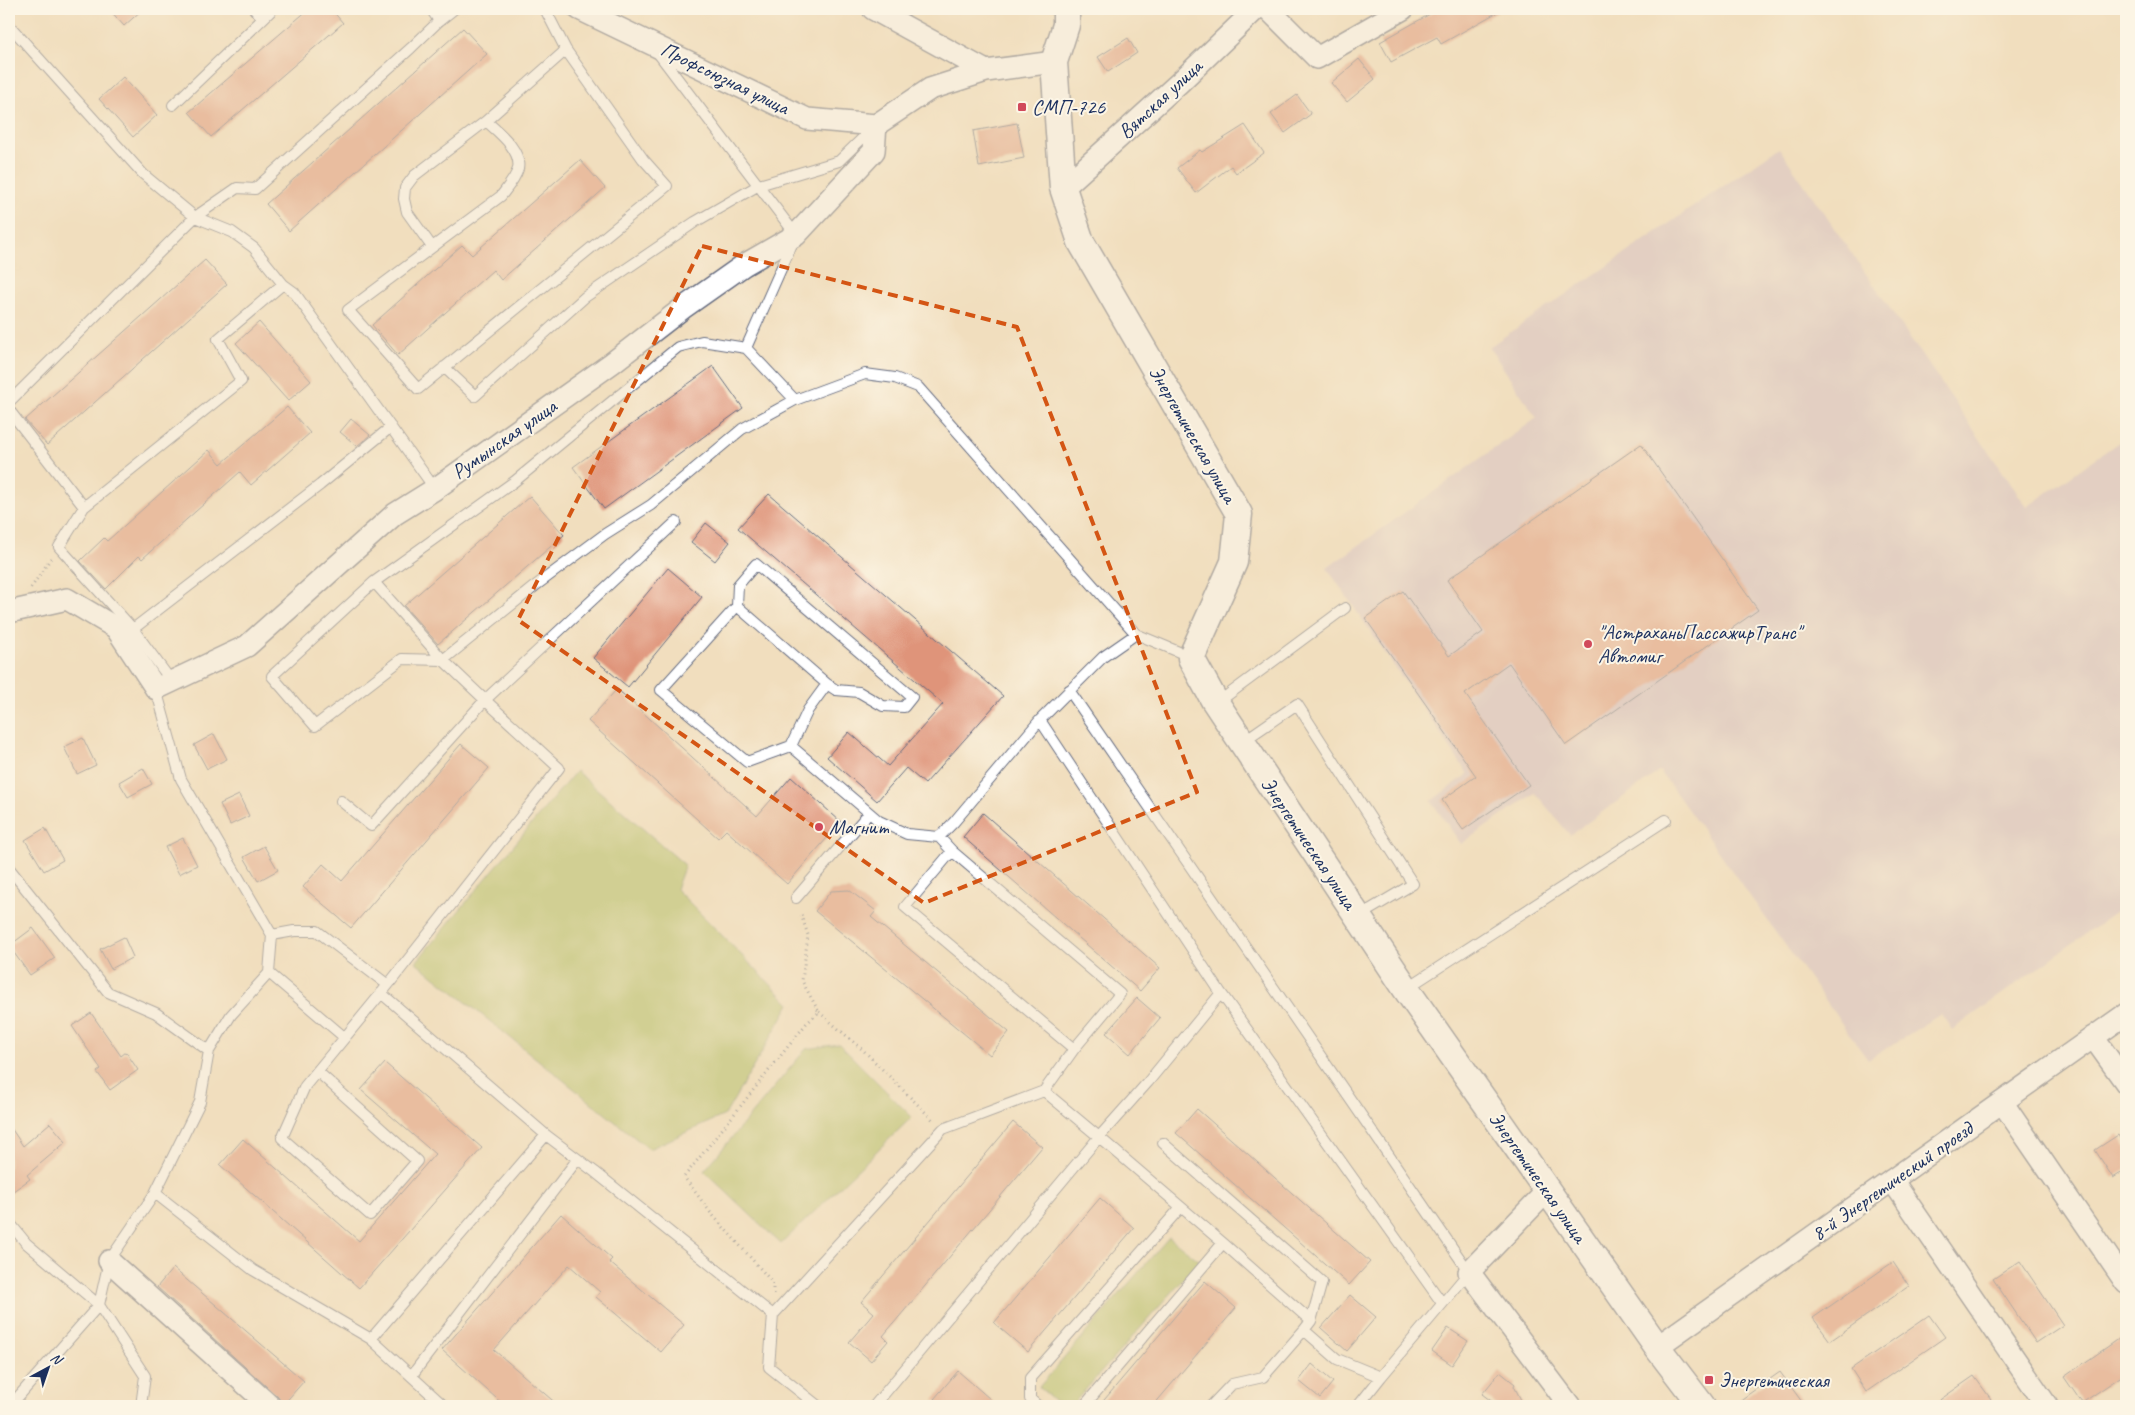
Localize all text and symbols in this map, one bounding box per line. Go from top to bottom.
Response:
street label: Профсоюзная улица [656,36,795,122]
street label: Вятская улица [1113,52,1209,144]
place label: СМП-726 [1032,94,1106,120]
marker: СМП-726 [1016,101,1028,113]
street label: Энергетическая улица [1143,361,1244,509]
street label: Румынская улица [446,392,563,485]
place label: "АстраханьПассажирТранс" Автомиг [1598,619,1805,669]
marker: "АстраханьПассажирТранс" Автомиг [1582,638,1594,650]
street label: Энергетическая улица [1255,772,1364,916]
place label: Магнит [829,814,890,840]
marker: Магнит [813,821,825,833]
street label: Энергетическая улица [1483,1106,1594,1250]
street label: 8-й Энергетический проезд [1806,1114,1980,1246]
north arrow [22,1342,72,1392]
text: N [47,1349,67,1369]
place label: Энергетическая [1719,1367,1831,1393]
marker: Энергетическая [1703,1374,1715,1386]

